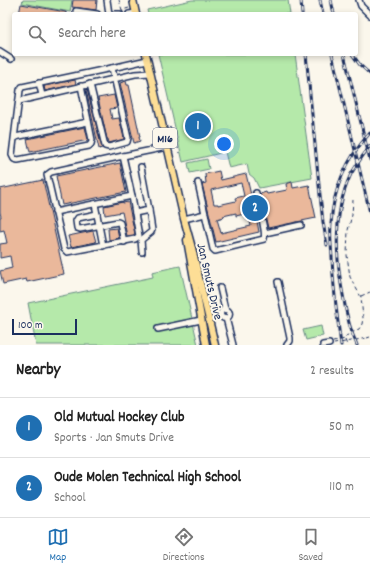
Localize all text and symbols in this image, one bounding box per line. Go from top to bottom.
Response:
search box [12,12,358,56]
icon: search [26,23,48,45]
text: Search here [58,23,126,45]
pin: 1 [185,111,211,141]
road number: M16 [153,128,177,148]
your location [214,134,234,154]
pin: 2 [242,193,268,223]
street label: Jan Smuts Drive [190,241,227,322]
scale bar [12,317,77,336]
text: 100 m [18,318,42,334]
text: Nearby [16,359,60,383]
text: 2 results [310,362,354,381]
text: Old Mutual Hockey Club [54,407,185,429]
text: 1 [28,418,30,437]
text: 50 m [329,418,354,437]
text: Sports · Jan Smuts Drive [54,429,174,448]
text: Oude Molen Technical High School [54,467,241,489]
text: 2 [26,478,32,497]
text: 110 m [329,478,354,497]
text: School [54,489,86,508]
tab: Map [47,526,69,566]
tab: Directions [163,526,205,566]
tab: Saved [298,526,323,566]

